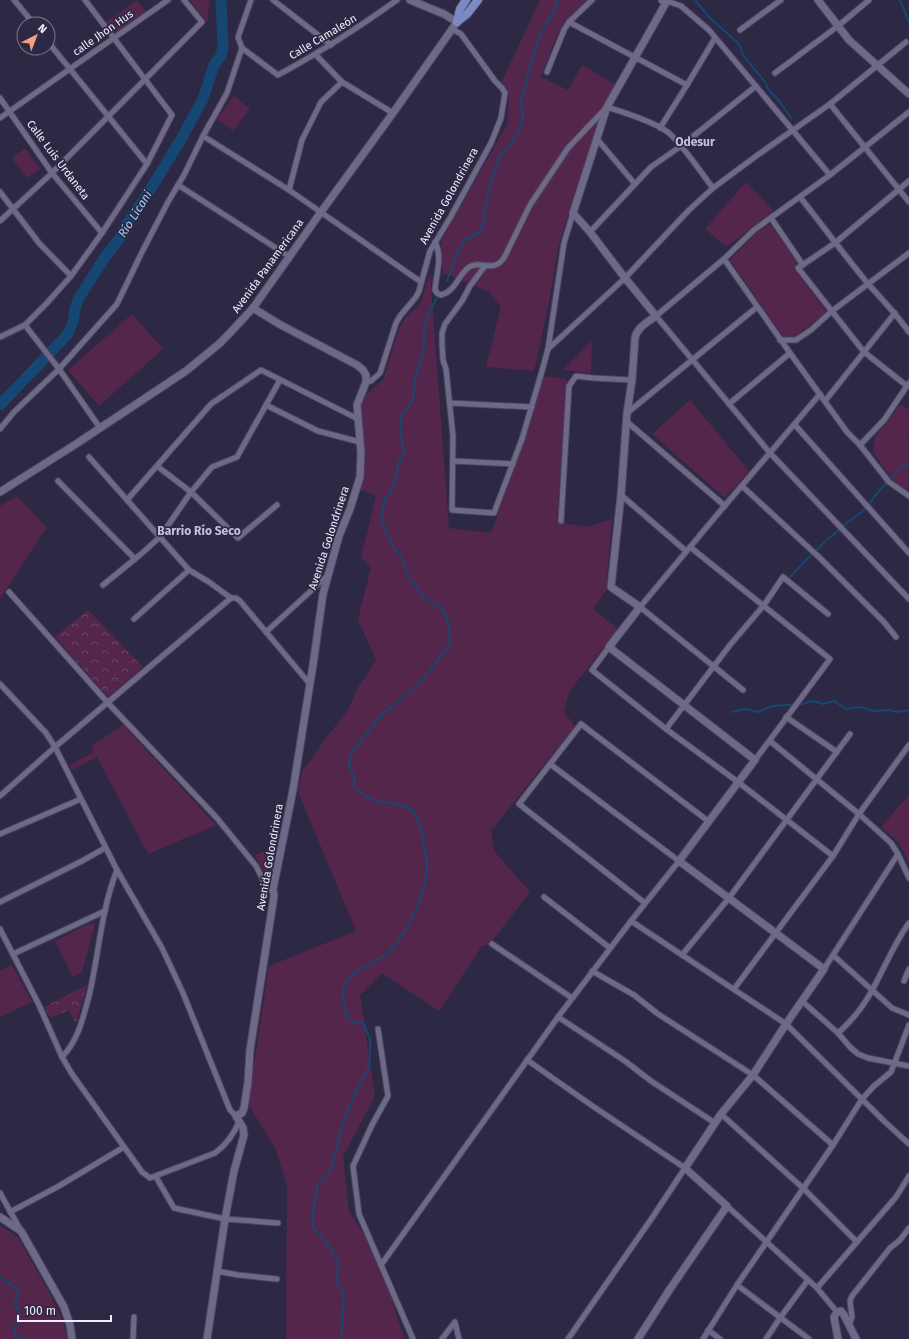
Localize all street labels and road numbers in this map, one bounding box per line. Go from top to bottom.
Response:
street label: calle Jhon Hus [70,7,136,59]
street label: Calle Camaleón [287,12,359,62]
street label: Calle Luis Urdaneta [24,118,92,202]
street label: Avenida Golondrinera [417,145,481,247]
street label: Avenida Panamericana [229,216,307,316]
street label: Avenida Golondrinera [306,484,352,592]
street label: Avenida Golondrinera [254,803,286,911]

